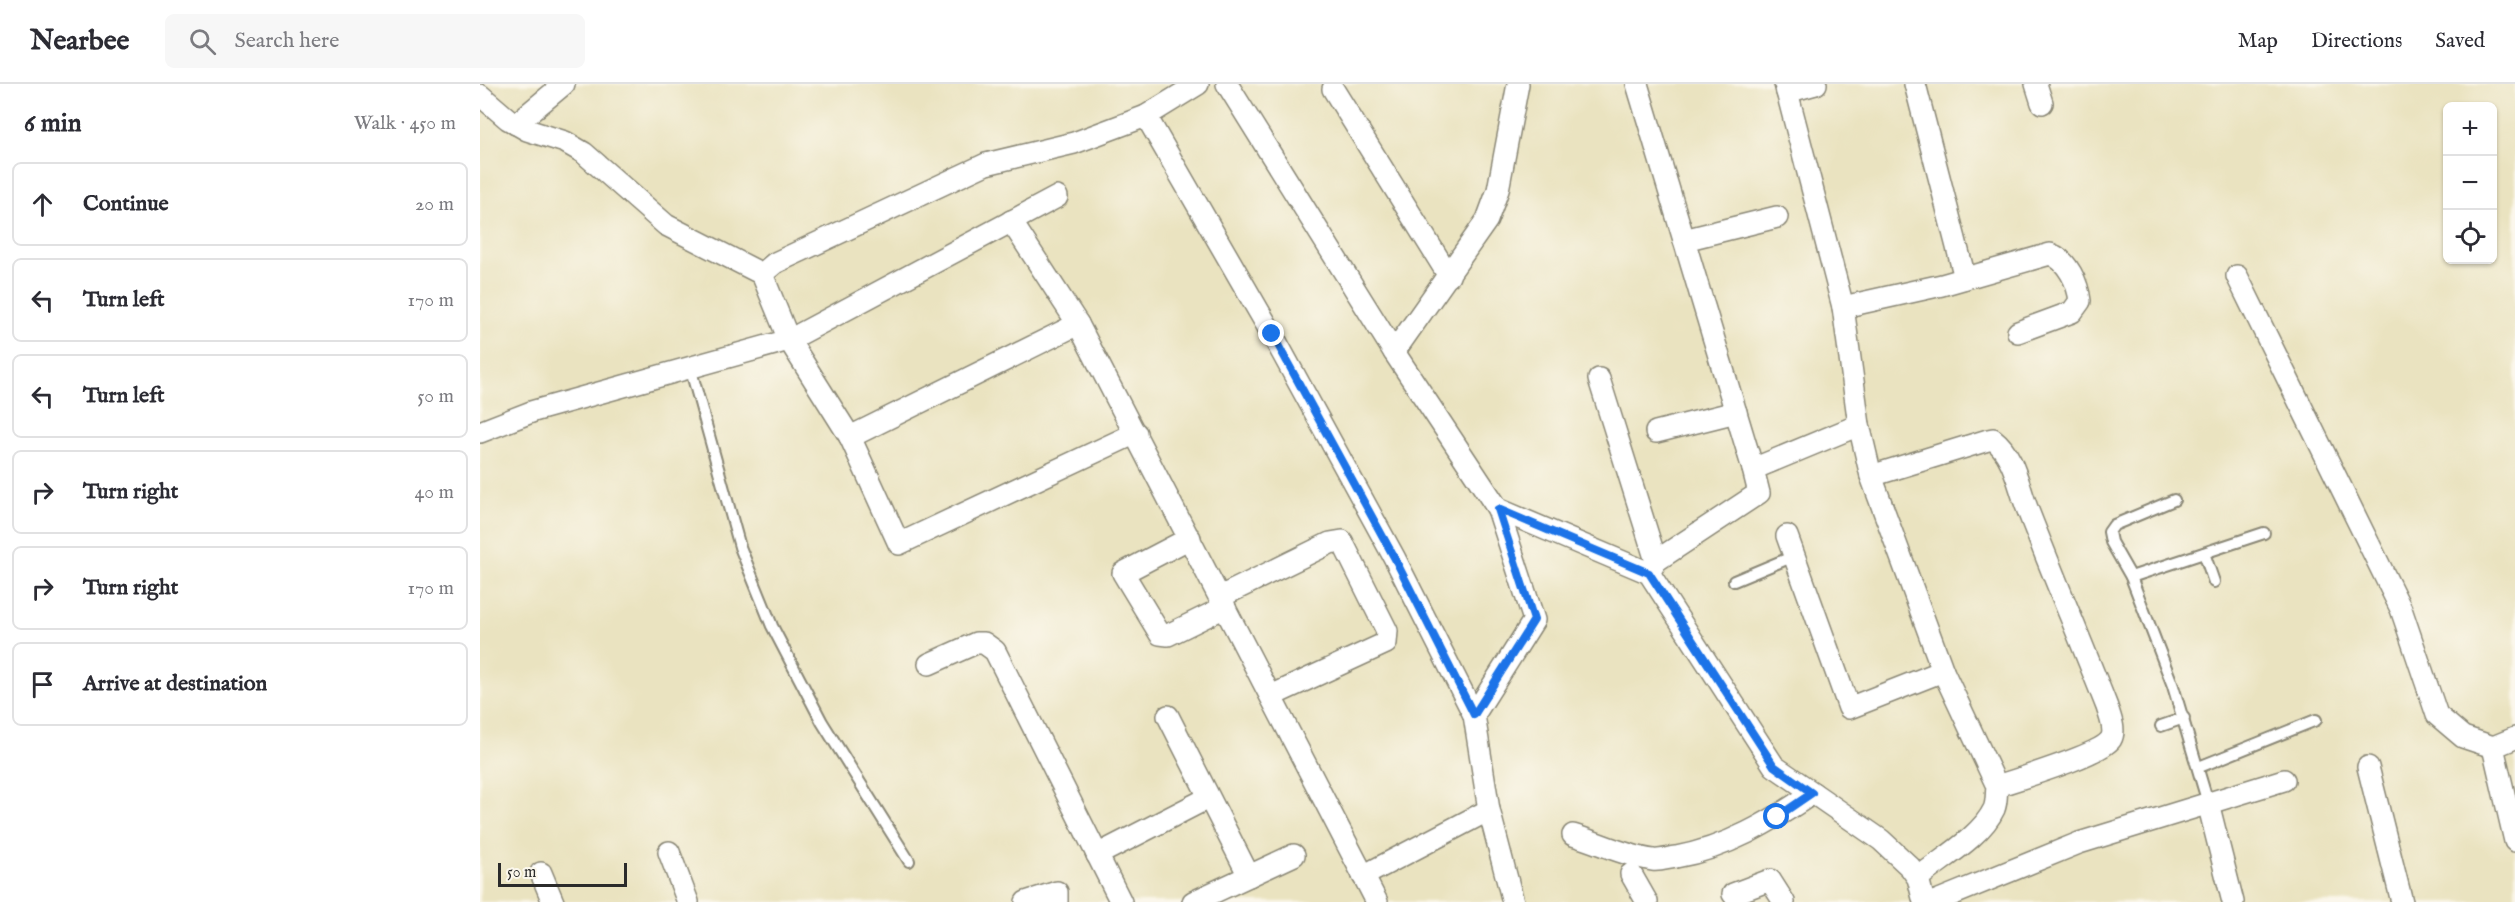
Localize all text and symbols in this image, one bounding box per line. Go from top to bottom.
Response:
search box [165,14,585,68]
text: Nearbee [30,24,129,59]
icon: search [186,25,219,58]
text: Search here [234,27,339,55]
text: Map [2238,28,2278,55]
text: Directions [2311,28,2402,55]
text: Saved [2435,28,2485,55]
map controls [2443,102,2497,264]
button: + [2443,102,2497,156]
text: 6 min [24,107,82,140]
text: Walk · 450 m [354,111,456,136]
button: − [2443,156,2497,210]
icon: ahead [26,188,59,221]
text: Continue [83,190,169,218]
text: 20 m [415,192,454,217]
button: locate [2443,210,2497,264]
icon: left [26,284,59,317]
text: Turn left [83,286,165,314]
text: 170 m [408,288,454,313]
route end [1258,320,1284,346]
icon: left [26,380,59,413]
text: Turn left [83,382,165,410]
text: 50 m [417,384,454,409]
icon: right [26,476,59,509]
text: Turn right [83,478,178,506]
text: 40 m [415,480,454,505]
icon: right [26,572,59,605]
text: Turn right [83,574,178,602]
text: 170 m [408,576,454,601]
icon: arrive [26,668,59,701]
text: Arrive at destination [83,670,267,698]
route start [1763,803,1789,829]
scale bar [498,860,627,888]
text: 50 m [507,863,536,883]

